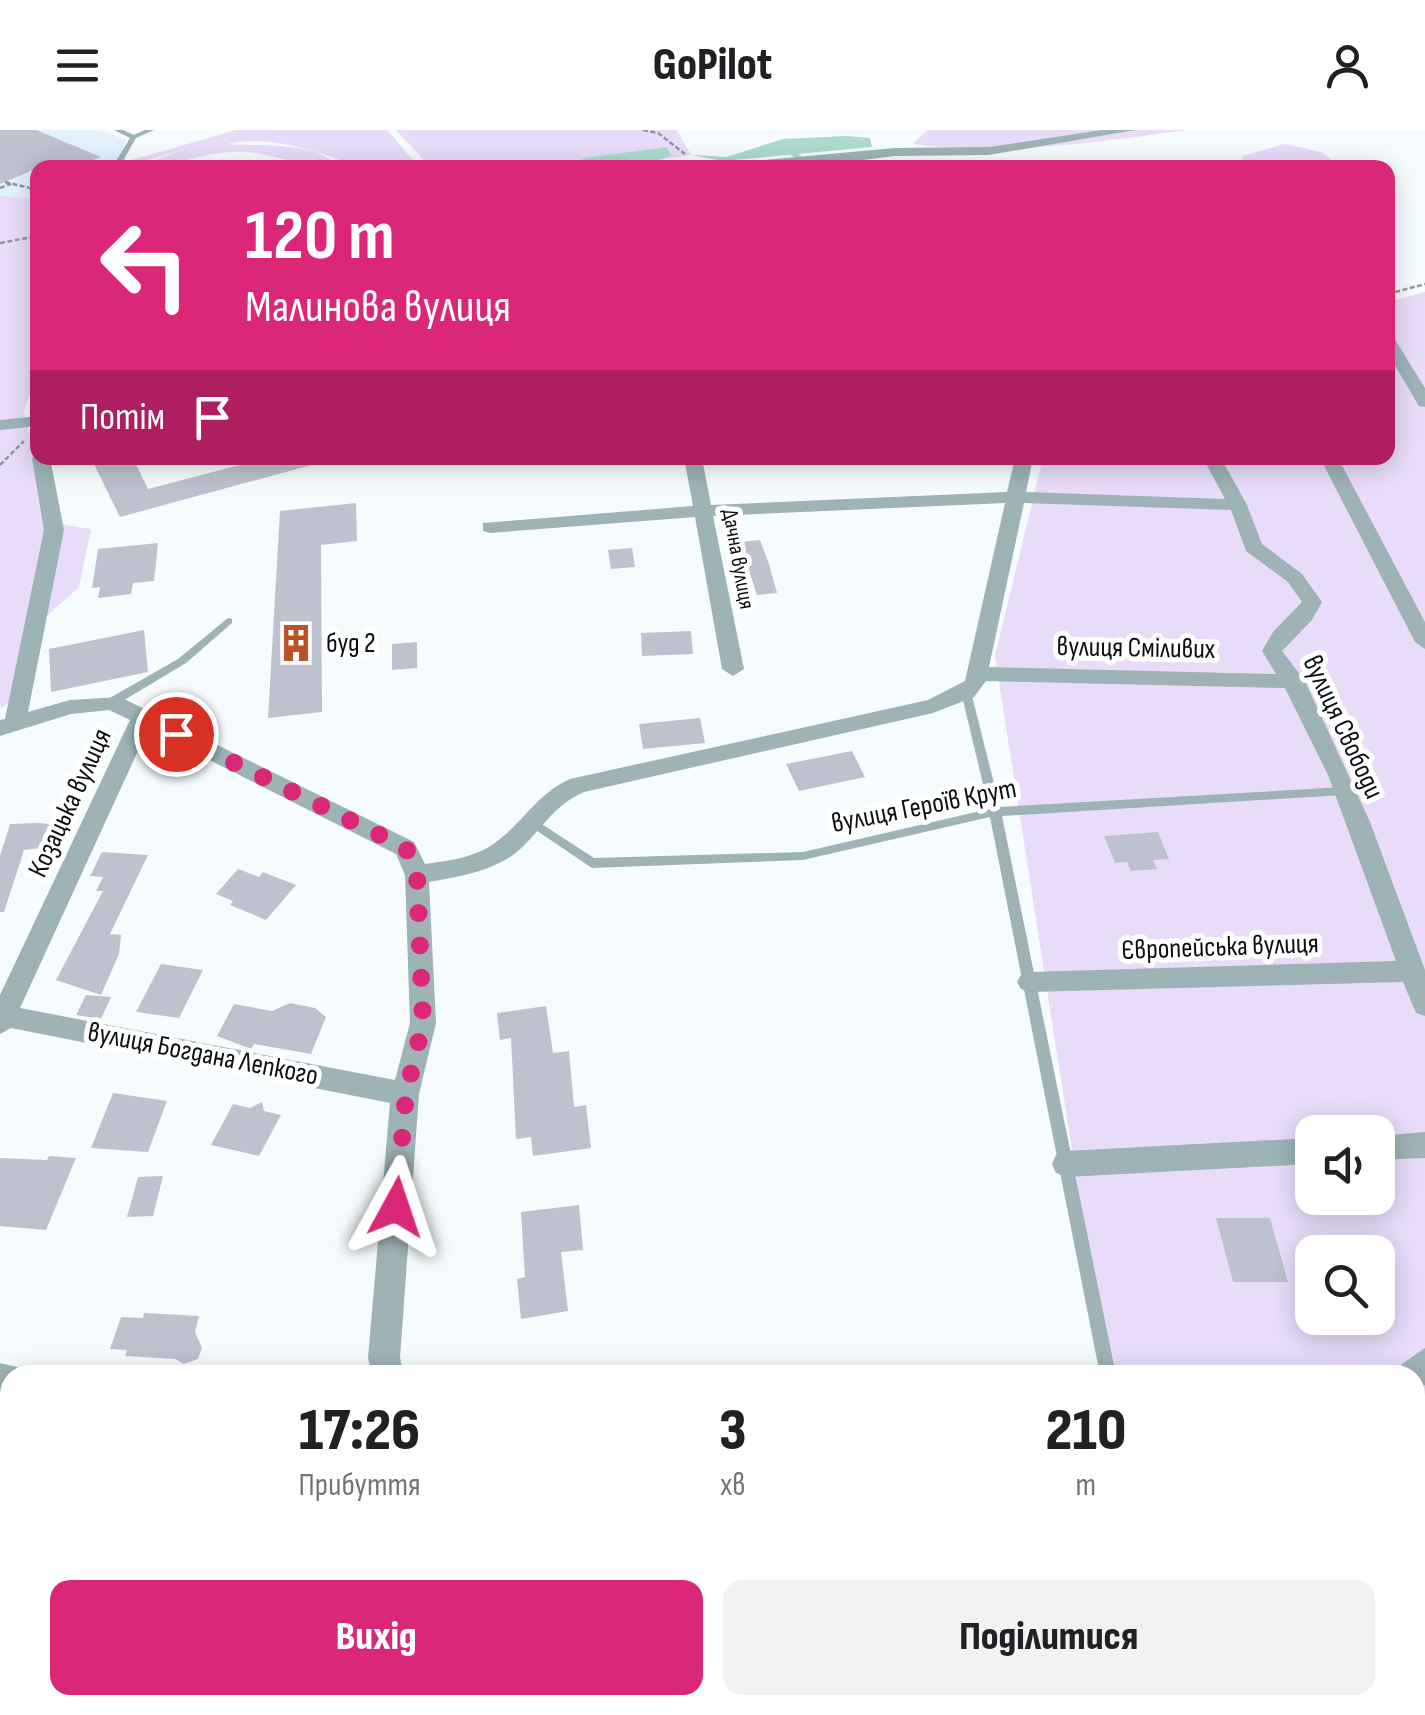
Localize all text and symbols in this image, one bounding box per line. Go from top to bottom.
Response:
icon: menu [50,38,105,93]
text: GoPilot [653,38,772,93]
icon: person [1320,38,1375,93]
text: 120 m [245,195,395,279]
icon: left [80,200,210,330]
text: Малинова вулиця [245,280,511,335]
icon: arrive [185,390,240,445]
text: Потім [80,395,165,440]
street label: Дачна вулиця [716,507,760,611]
building icon: буд 2 [275,622,317,664]
place label: буд 2 [326,627,376,660]
street label: вулиця Сміливих [1056,630,1216,666]
street label: вулиця Свободи [1295,650,1391,804]
pin [134,692,219,777]
icon: arrive [149,707,204,762]
street label: Козацька вулиця [21,724,119,882]
street label: вулиця Героїв Крут [829,772,1019,840]
street label: Європейська вулиця [1121,927,1319,967]
street label: вулиця Богдана Лепкого [85,1015,321,1093]
map controls [1295,1115,1395,1335]
button: sound [1295,1115,1395,1215]
position arrow [344,1155,448,1259]
button: search [1295,1235,1395,1335]
text: 17:26 [299,1395,420,1467]
text: 3 [719,1395,747,1467]
text: 210 [1045,1395,1126,1467]
text: Прибуття [299,1466,421,1505]
text: хв [720,1466,746,1505]
text: m [1076,1466,1096,1505]
button: Вихід [50,1580,703,1695]
button: Поділитися [723,1580,1375,1695]

